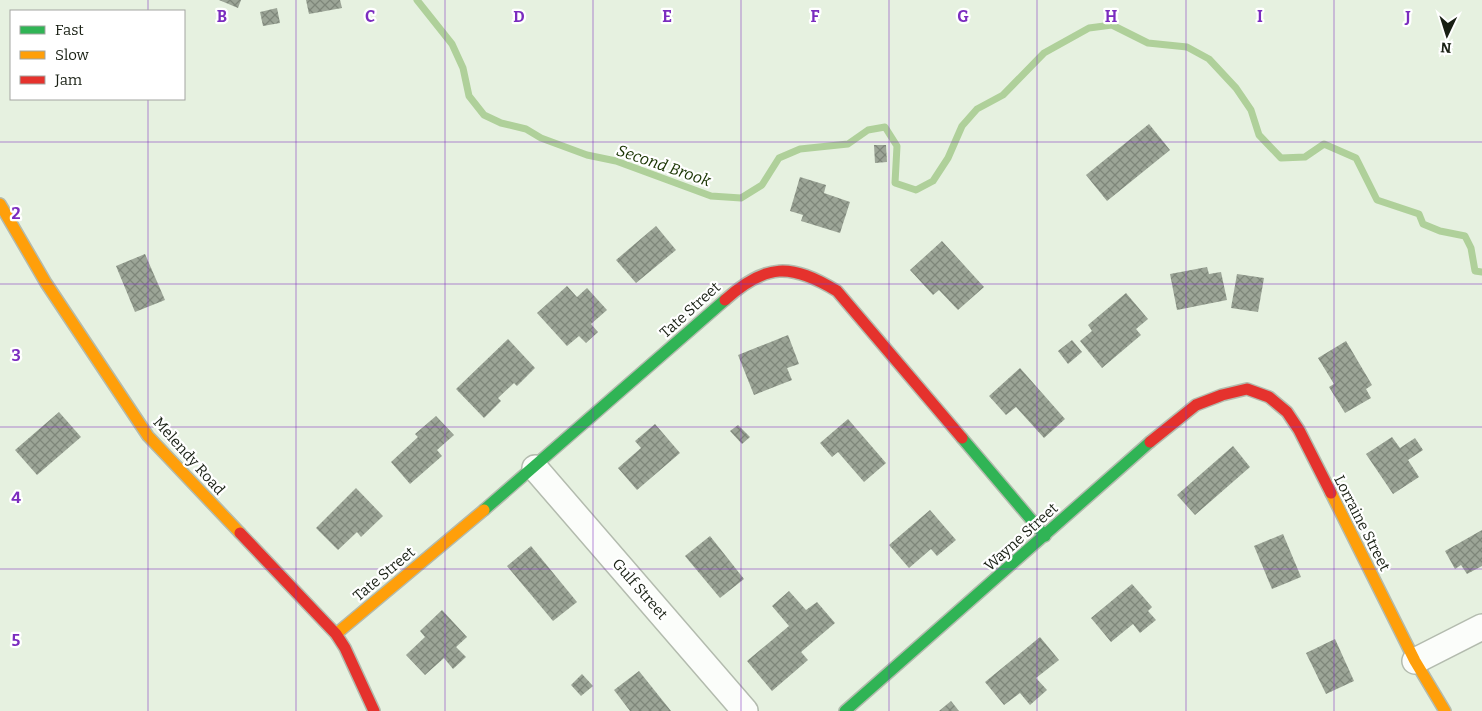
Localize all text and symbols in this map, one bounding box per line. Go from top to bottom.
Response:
text: B [217,7,227,26]
text: C [365,7,375,26]
text: D [513,7,525,26]
text: E [662,7,672,26]
text: F [811,7,820,26]
text: G [957,7,969,26]
text: H [1105,7,1118,26]
text: I [1257,7,1263,26]
text: J [1404,7,1411,26]
legend [10,10,185,100]
north arrow [1422,10,1472,60]
text: Fast [55,21,84,39]
text: N [1440,39,1452,56]
text: Slow [55,46,90,64]
text: Jam [54,71,83,89]
water label: Second Brook [614,140,714,191]
text: 2 [11,204,21,223]
street label: Tate Street [656,278,724,342]
text: 3 [11,346,21,365]
street label: Melendy Road [149,413,229,499]
street label: Lorraine Street [1330,472,1394,574]
text: 4 [11,488,21,507]
street label: Wayne Street [981,499,1062,575]
street label: Tate Street [350,543,419,605]
street label: Gulf Street [609,555,672,624]
text: 5 [12,631,21,650]

